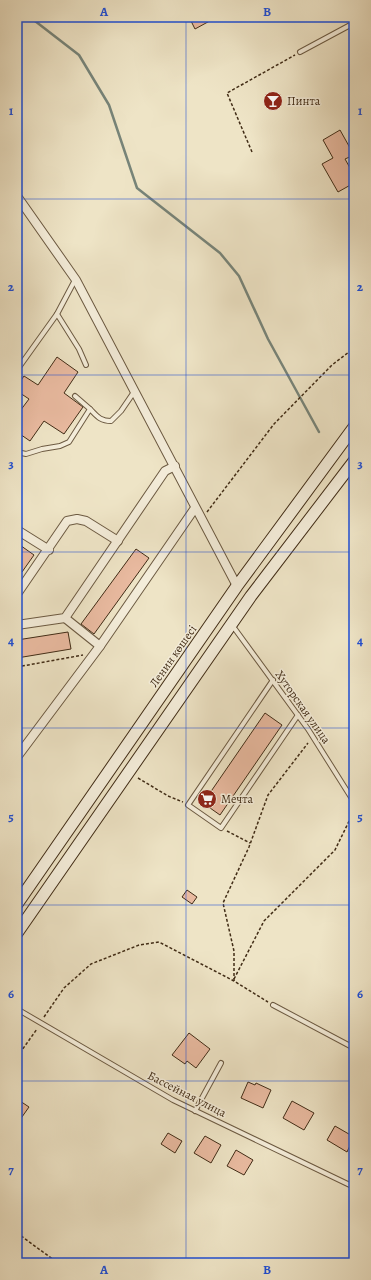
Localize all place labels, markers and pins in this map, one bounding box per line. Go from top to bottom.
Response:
bar icon: Пинта [262,90,284,112]
place label: Пинта [287,93,321,109]
supermarket icon: Мечта [196,788,218,810]
place label: Мечта [221,791,253,807]

